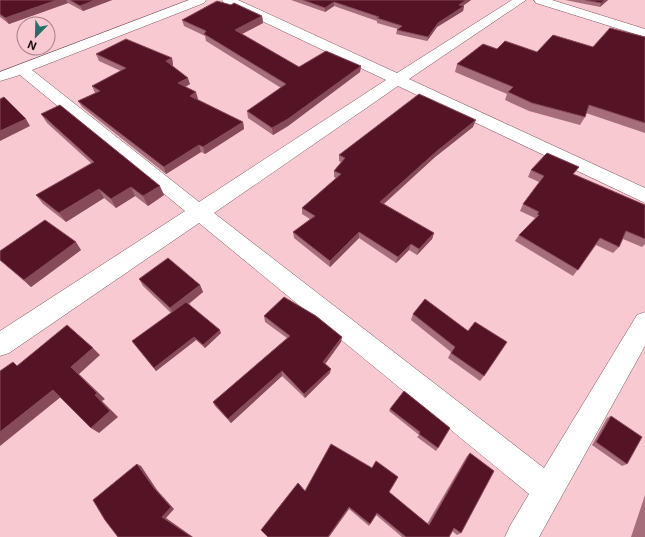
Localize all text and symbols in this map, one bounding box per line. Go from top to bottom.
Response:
north arrow [16,16,56,56]
text: N [25,37,39,53]

